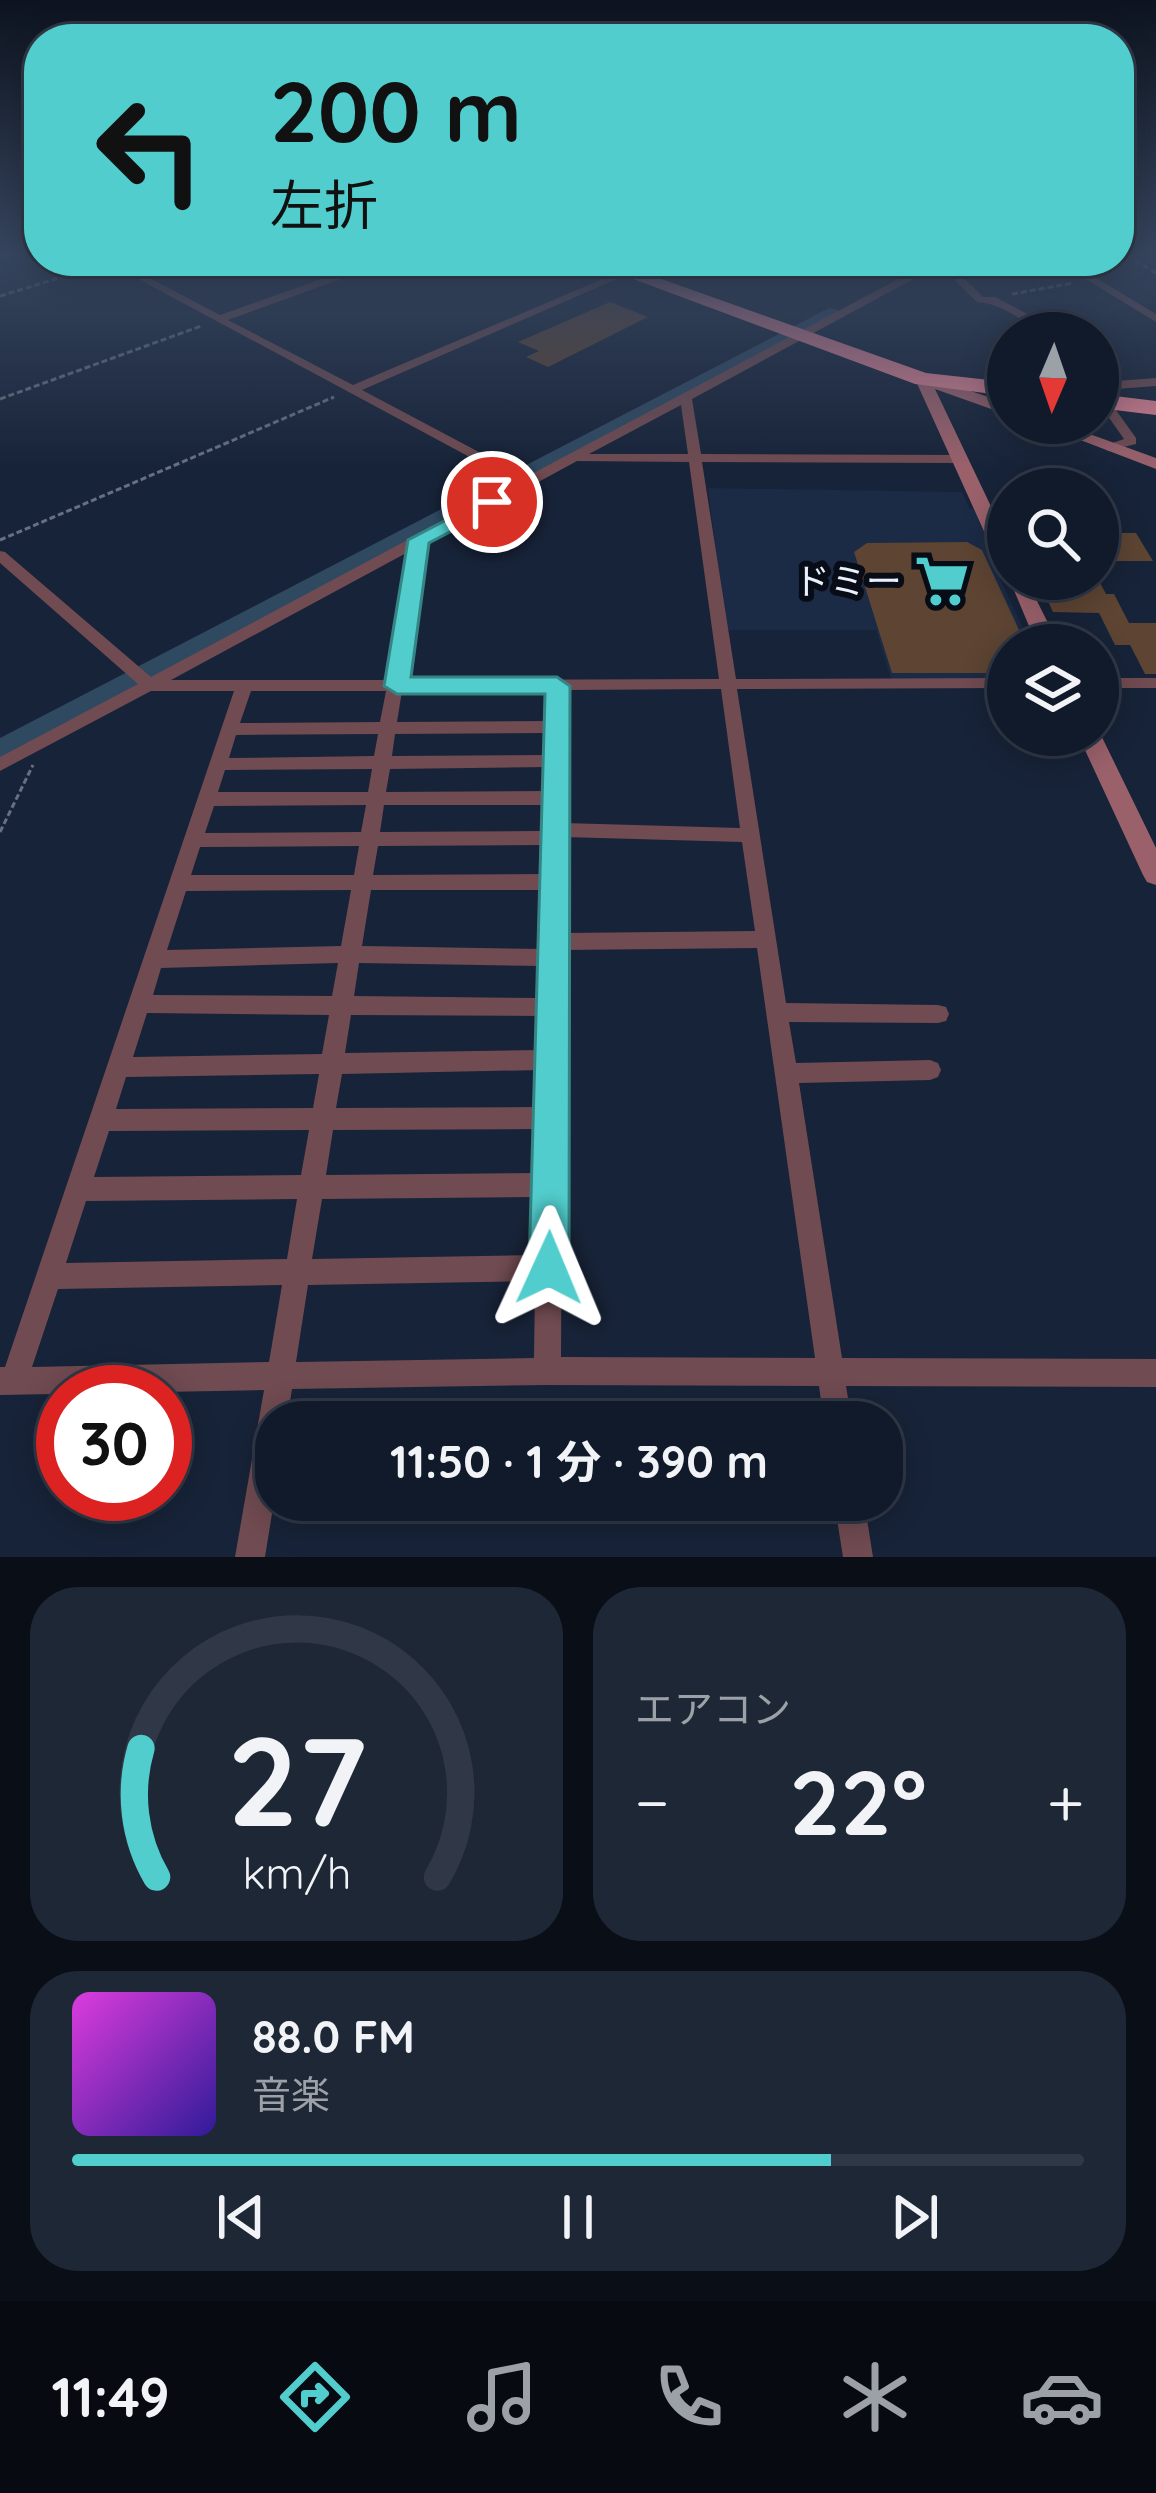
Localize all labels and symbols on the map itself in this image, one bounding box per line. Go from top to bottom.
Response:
north arrow [987,312,1119,444]
pin [441,451,543,553]
supermarket icon: ドミー [913,552,971,610]
place label: ドミー [794,558,902,603]
position arrow [486,1205,612,1331]
speed limit sign: 30 [36,1365,192,1521]

